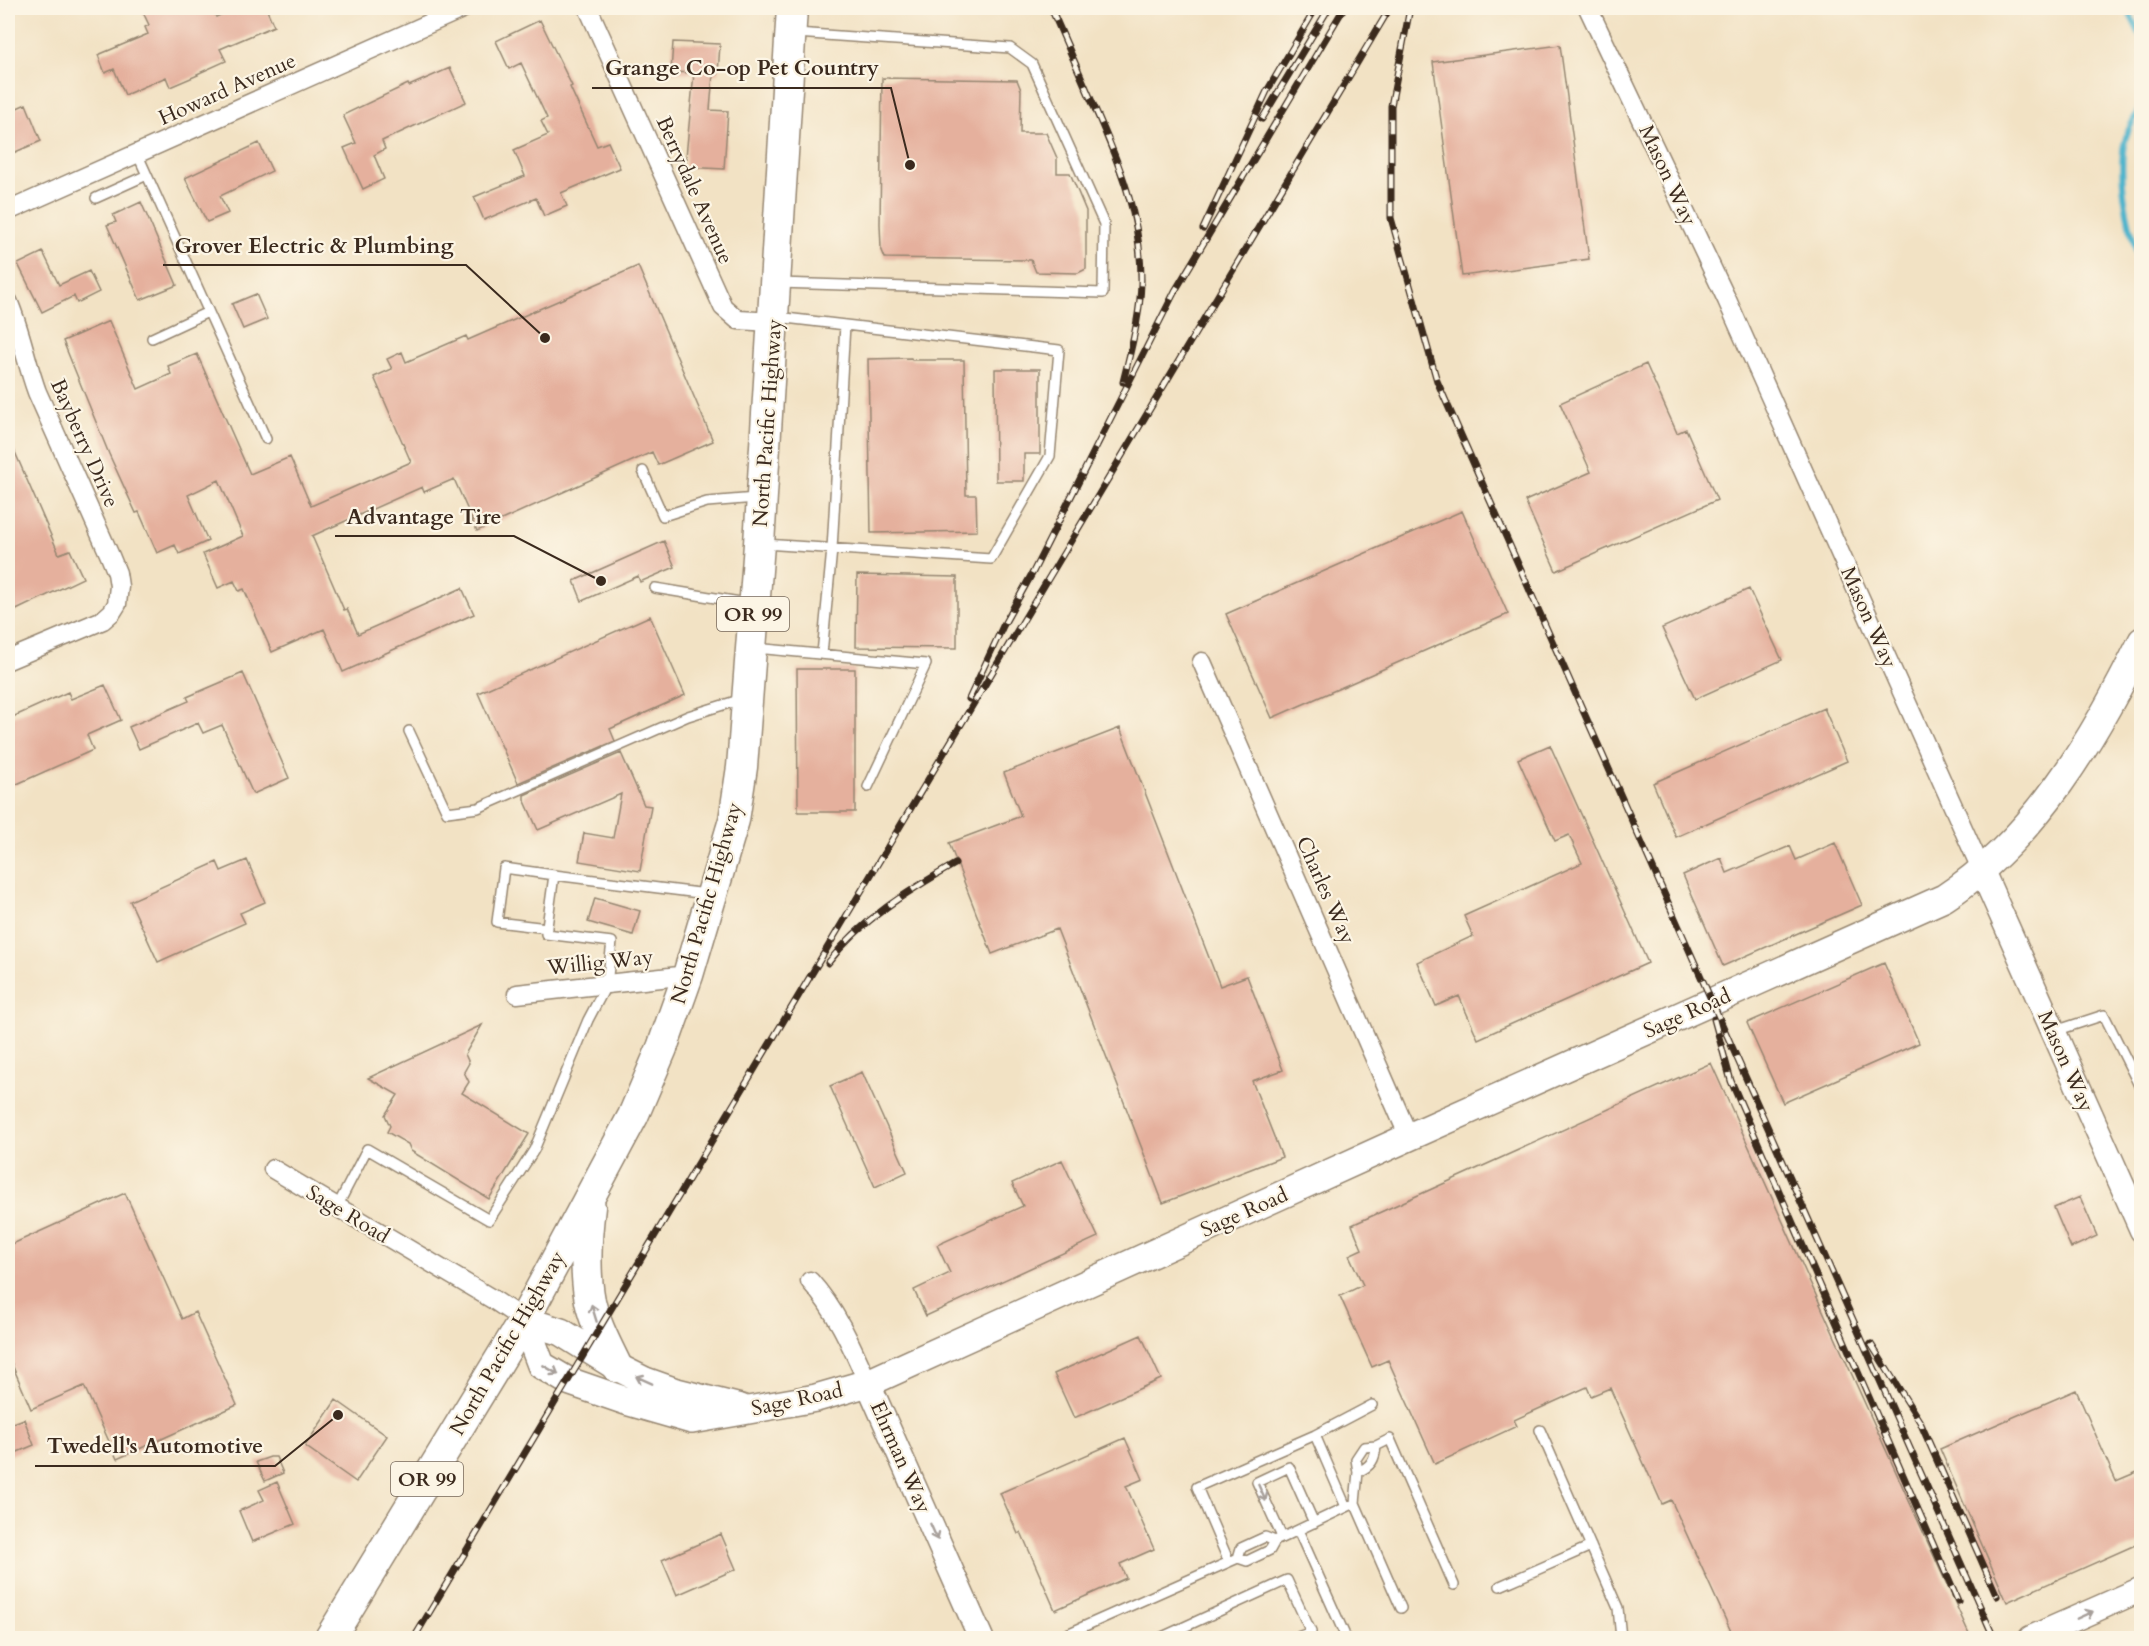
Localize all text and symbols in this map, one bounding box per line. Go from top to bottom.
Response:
street label: Howard Avenue [154,46,300,133]
callout: Grange Co-op Pet Country [592,48,891,88]
text: Grange Co-op Pet Country [605,53,880,83]
street label: Berrydale Avenue [649,112,740,269]
street label: Mason Way [1632,120,1704,230]
callout: Grover Electric & Plumbing [163,225,466,265]
text: Grover Electric & Plumbing [174,231,454,261]
street label: North Pacific Highway [746,318,789,528]
street label: Bayberry Drive [43,374,126,512]
callout: Advantage Tire [335,496,514,536]
text: Advantage Tire [346,502,502,532]
street label: Mason Way [1833,562,1904,673]
road number: OR 99 [717,597,789,631]
street label: North Pacific Highway [664,799,749,1007]
street label: Charles Way [1289,832,1362,949]
street label: Willig Way [545,943,655,983]
street label: Sage Road [1639,981,1735,1046]
street label: Mason Way [2030,1006,2101,1117]
street label: Sage Road [301,1178,395,1251]
street label: Sage Road [1196,1180,1292,1245]
street label: North Pacific Highway [443,1246,572,1441]
one-way arrow [588,1304,599,1323]
one-way arrow [542,1365,559,1377]
one-way arrow [636,1374,654,1385]
street label: Sage Road [749,1376,845,1423]
street label: Ehrman Way [863,1397,938,1518]
callout: Twedell's Automotive [35,1426,275,1466]
text: Twedell's Automotive [47,1431,263,1461]
road number: OR 99 [391,1462,463,1496]
one-way arrow [1257,1484,1269,1502]
one-way arrow [929,1523,941,1541]
one-way arrow [2075,1608,2093,1620]

